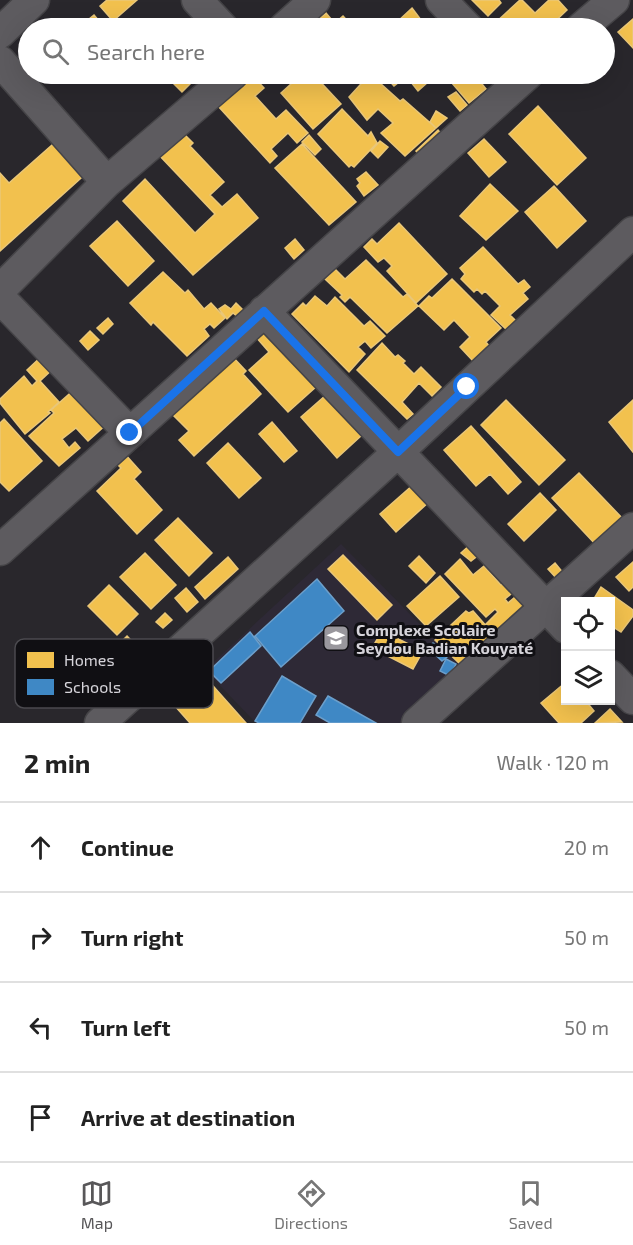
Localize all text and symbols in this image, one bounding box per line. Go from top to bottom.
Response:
search box [18,18,615,84]
icon: search [39,35,72,68]
text: Search here [87,38,205,64]
route start [453,373,479,399]
route end [116,419,142,445]
map controls [561,597,615,705]
button: locate [561,597,615,651]
place label: Complexe Scolaire Seydou Badian Kouyaté [356,620,533,658]
school or university icon: Complexe Scolaire Seydou Badian Kouyaté [321,623,351,653]
legend [15,639,213,708]
text: Homes [64,650,115,669]
button: layers [561,651,615,705]
text: Schools [64,677,121,696]
text: 2 min [24,747,90,778]
text: Walk · 120 m [497,750,609,774]
icon: ahead [24,831,57,864]
text: Continue [81,834,174,860]
text: 20 m [564,835,609,859]
icon: right [24,921,57,954]
text: Turn right [81,924,183,950]
text: 50 m [564,925,609,949]
icon: left [24,1011,57,1044]
text: Turn left [81,1014,170,1040]
text: 50 m [564,1015,609,1039]
icon: arrive [24,1101,57,1134]
text: Arrive at destination [81,1104,295,1130]
tab: Map [80,1177,113,1232]
tab: Directions [274,1177,348,1232]
tab: Saved [509,1177,553,1232]

